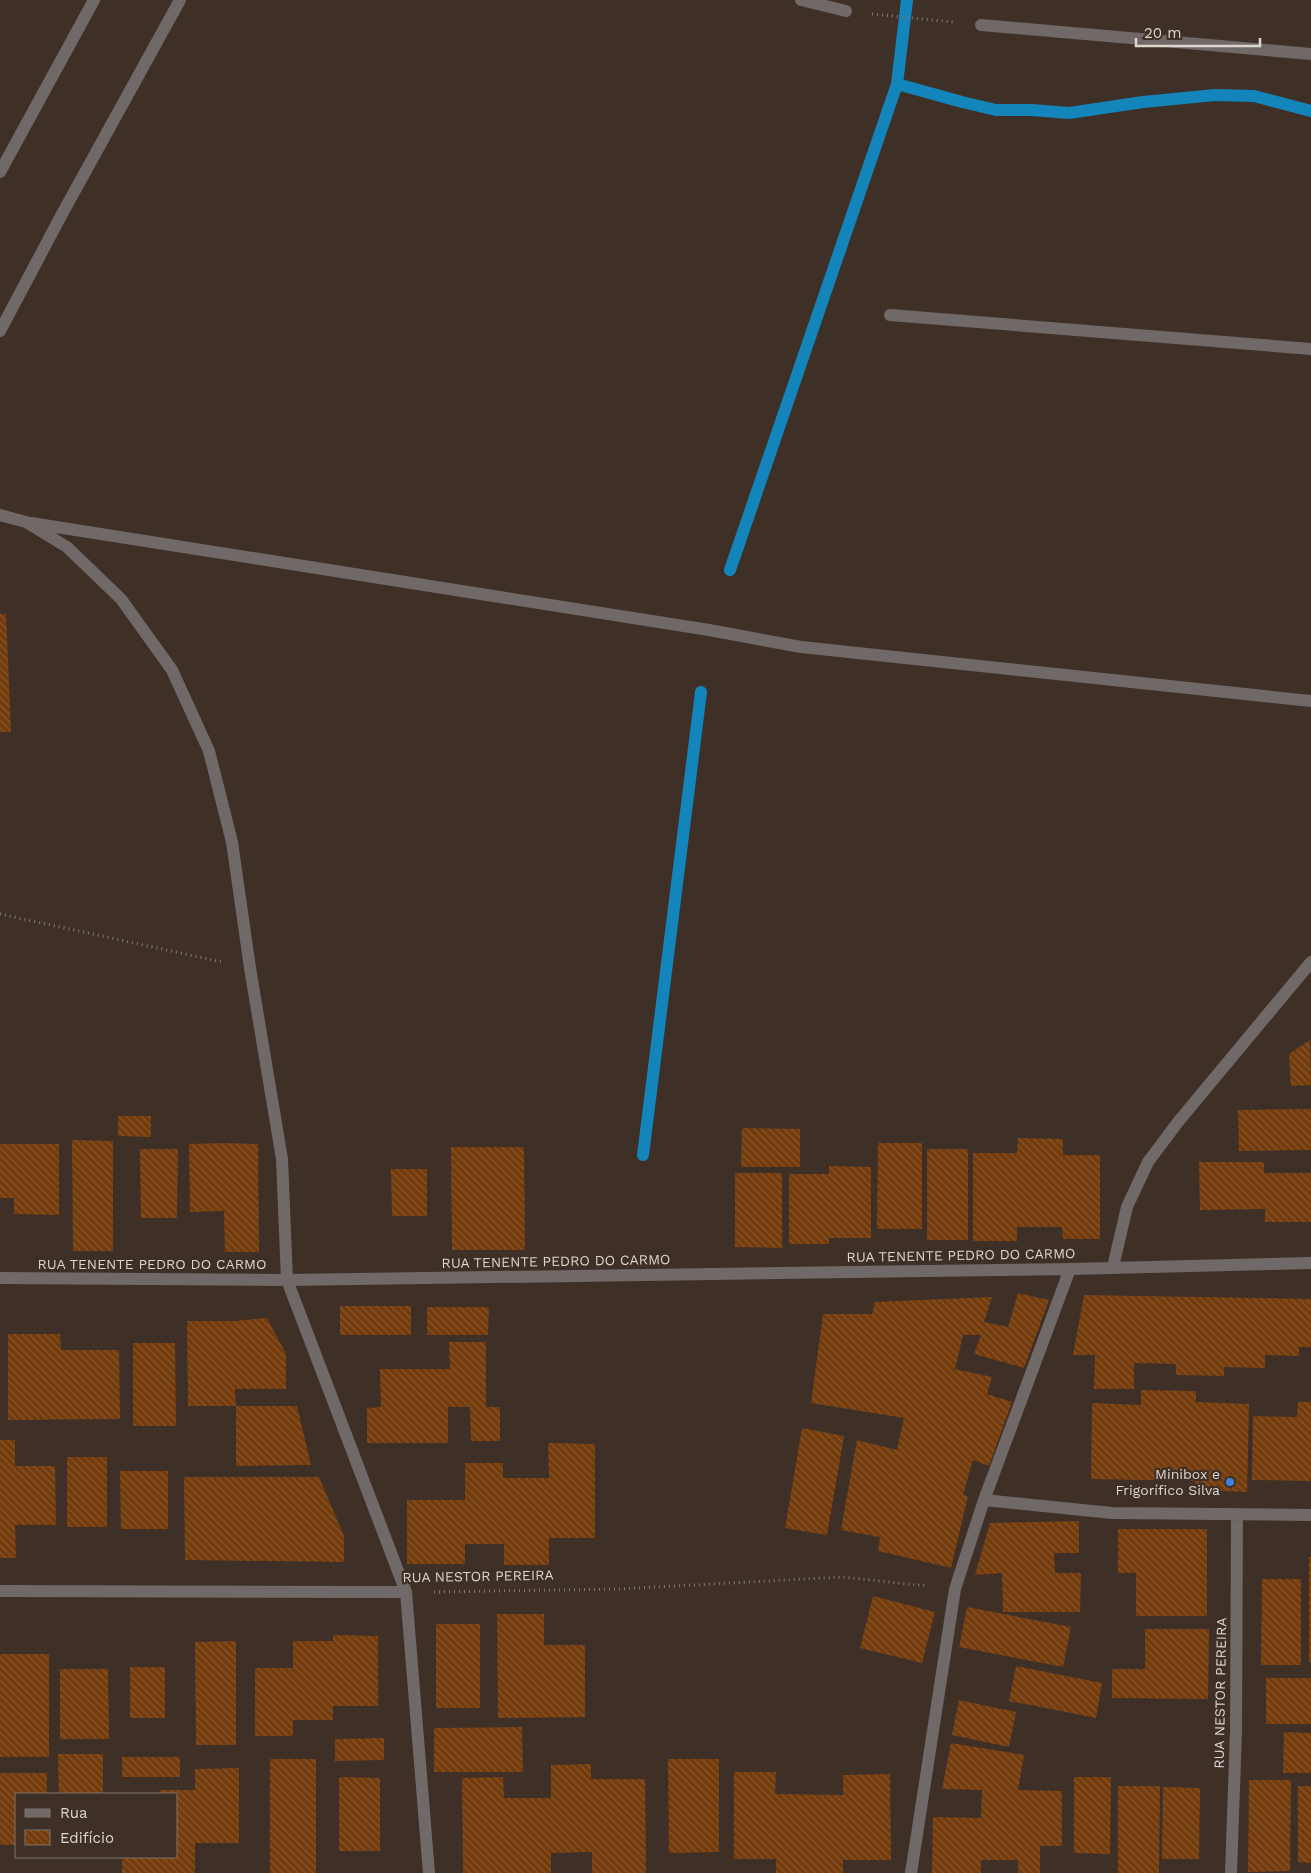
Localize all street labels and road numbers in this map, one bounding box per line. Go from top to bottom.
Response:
street label: RUA TENENTE PEDRO DO CARMO [846,1245,1076,1265]
street label: RUA TENENTE PEDRO DO CARMO [441,1251,671,1271]
street label: RUA TENENTE PEDRO DO CARMO [38,1256,266,1272]
street label: RUA NESTOR PEREIRA [402,1567,554,1585]
street label: RUA NESTOR PEREIRA [1211,1617,1229,1769]

